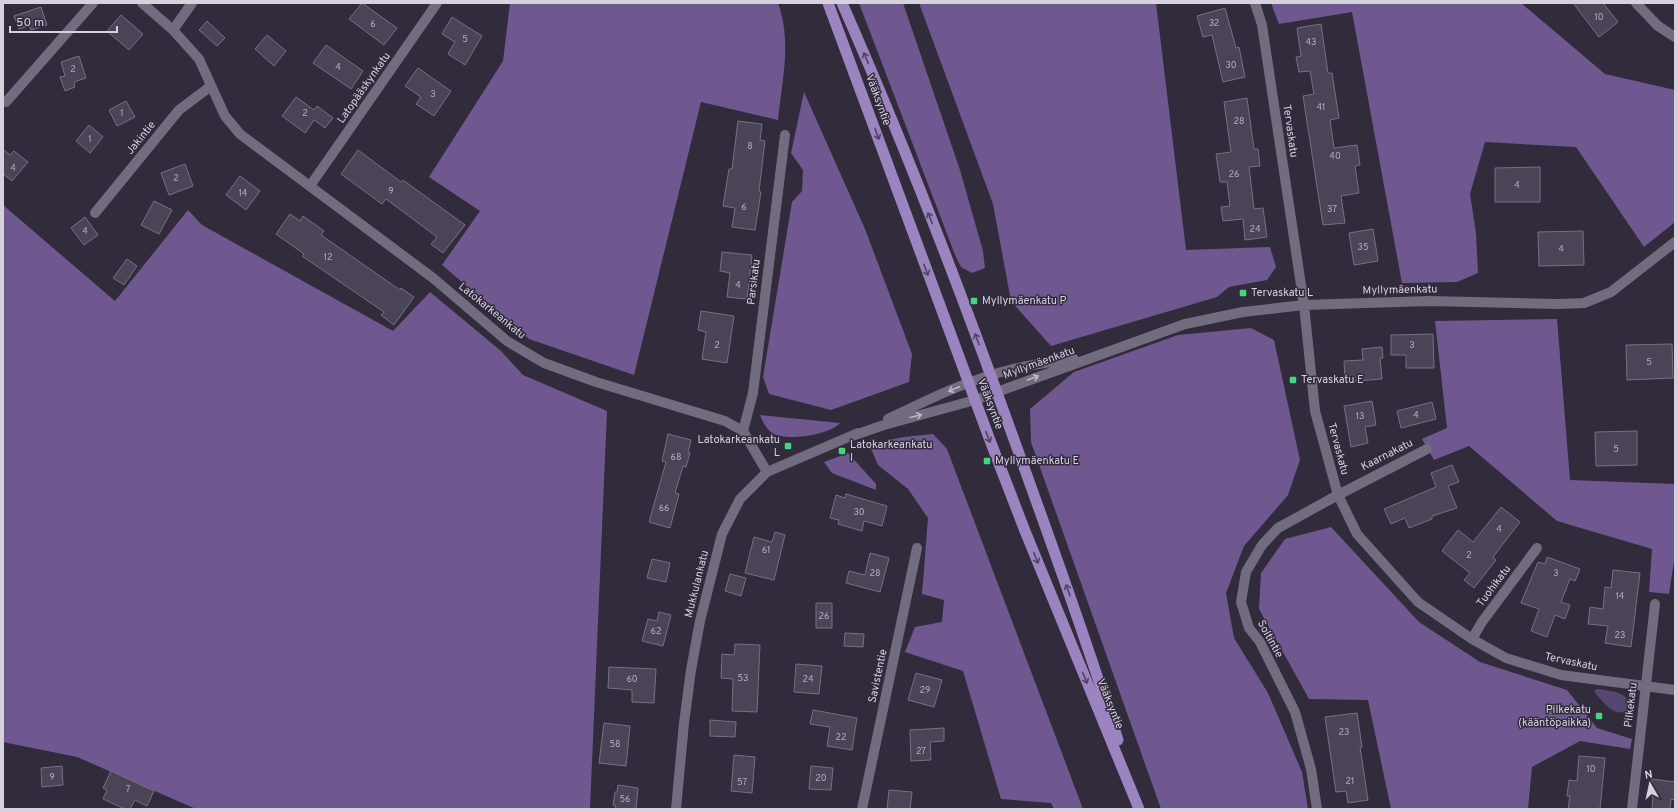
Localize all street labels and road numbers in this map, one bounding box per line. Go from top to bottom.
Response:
street label: Latopääskynkatu [334,50,394,126]
street label: Vääksyntie [862,73,894,128]
street label: Tervaskatu [1279,104,1301,158]
street label: Jakintie [123,118,159,158]
street label: Parsikatu [744,258,764,306]
street label: Latokarkeankatu [456,280,528,342]
street label: Myllymäenkatu [1362,282,1438,298]
street label: Myllymäenkatu [1001,344,1077,382]
street label: Vääksyntie [974,377,1006,431]
street label: Tervaskatu [1324,421,1352,477]
street label: Kaarnakatu [1359,436,1415,474]
street label: Mukkulankatu [682,549,712,619]
street label: Tuohikatu [1474,562,1514,610]
street label: Soltintie [1254,618,1286,660]
street label: Savistentie [865,648,891,704]
street label: Tervaskatu [1543,650,1599,674]
street label: Vääksyntie [1094,677,1126,731]
street label: Pilkekatu [1621,682,1641,728]

